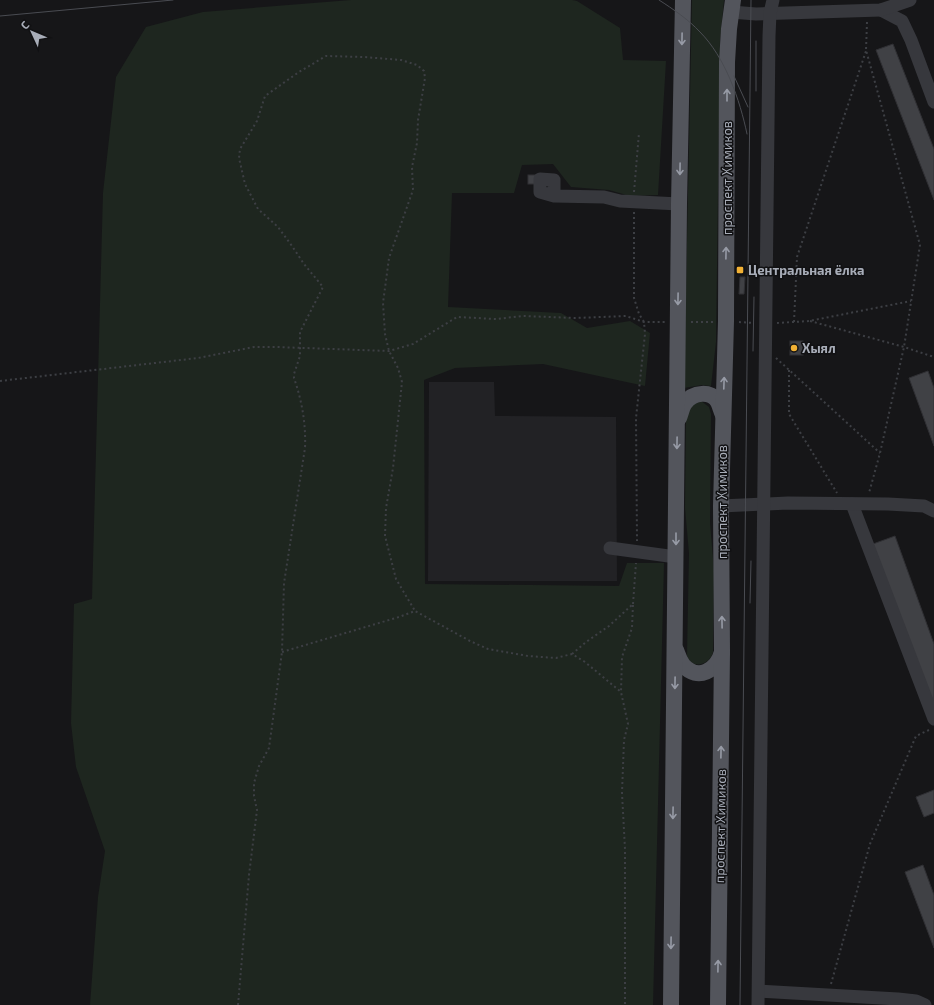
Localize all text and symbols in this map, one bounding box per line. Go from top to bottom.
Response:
north arrow [12,12,52,52]
text: С [18,17,32,32]
one-way arrow [679,32,686,45]
one-way arrow [723,89,731,102]
street label: проспект Химиков [719,121,735,235]
one-way arrow [676,162,684,175]
one-way arrow [722,247,730,260]
place label: Центральная ёлка [748,262,864,278]
marker: Центральная ёлка [735,265,745,275]
one-way arrow [674,292,682,305]
place label: Хыял [802,340,836,356]
marker: Хыял [789,343,799,353]
one-way arrow [720,377,727,390]
one-way arrow [673,436,681,449]
street label: проспект Химиков [714,445,730,559]
one-way arrow [672,532,680,545]
one-way arrow [718,616,726,629]
one-way arrow [671,676,679,689]
one-way arrow [717,746,725,759]
street label: проспект Химиков [711,769,729,883]
one-way arrow [669,806,677,819]
one-way arrow [668,936,675,949]
one-way arrow [714,960,722,973]

